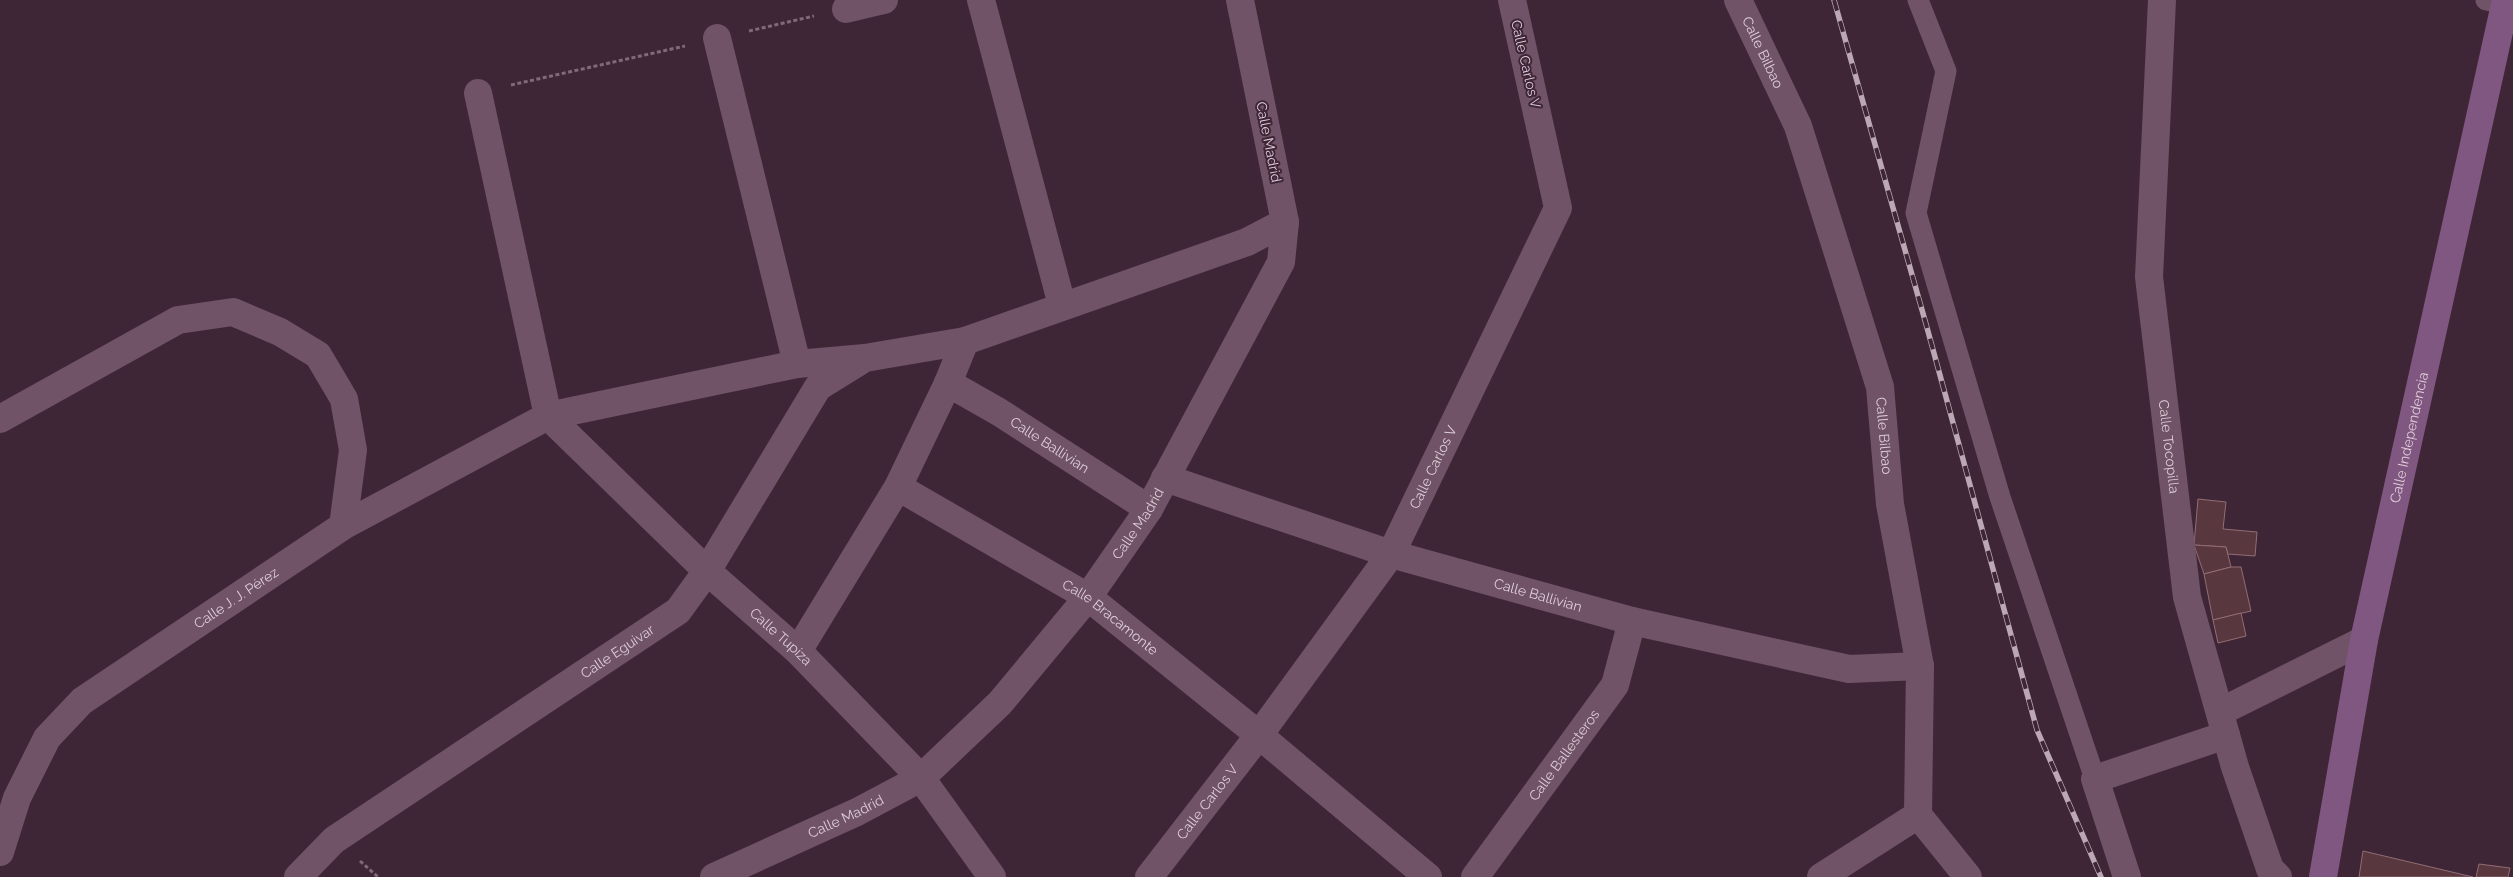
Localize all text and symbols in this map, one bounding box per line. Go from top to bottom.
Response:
street label: Calle Bilbao [1739,14,1787,91]
street label: Calle Carlos V [1508,18,1544,110]
street label: Calle Madrid [1253,100,1285,184]
street label: Calle Independencia [2387,370,2431,504]
street label: Calle Bilbao [1873,396,1895,475]
street label: Calle Tocopilla [2156,399,2183,494]
street label: Calle Ballivian [1007,413,1092,476]
street label: Calle Carlos V [1406,423,1460,511]
street label: Calle Madrid [1109,485,1167,562]
street label: Calle J. J. Pérez [191,564,281,632]
street label: Calle Ballivian [1492,575,1584,615]
street label: Calle Bracamonte [1060,576,1161,658]
street label: Calle Tupiza [747,605,815,669]
street label: Calle Eguivar [578,621,657,682]
street label: Calle Ballesteros [1525,706,1603,804]
street label: Calle Carlos V [1173,761,1241,843]
street label: Calle Madrid [805,791,886,841]

